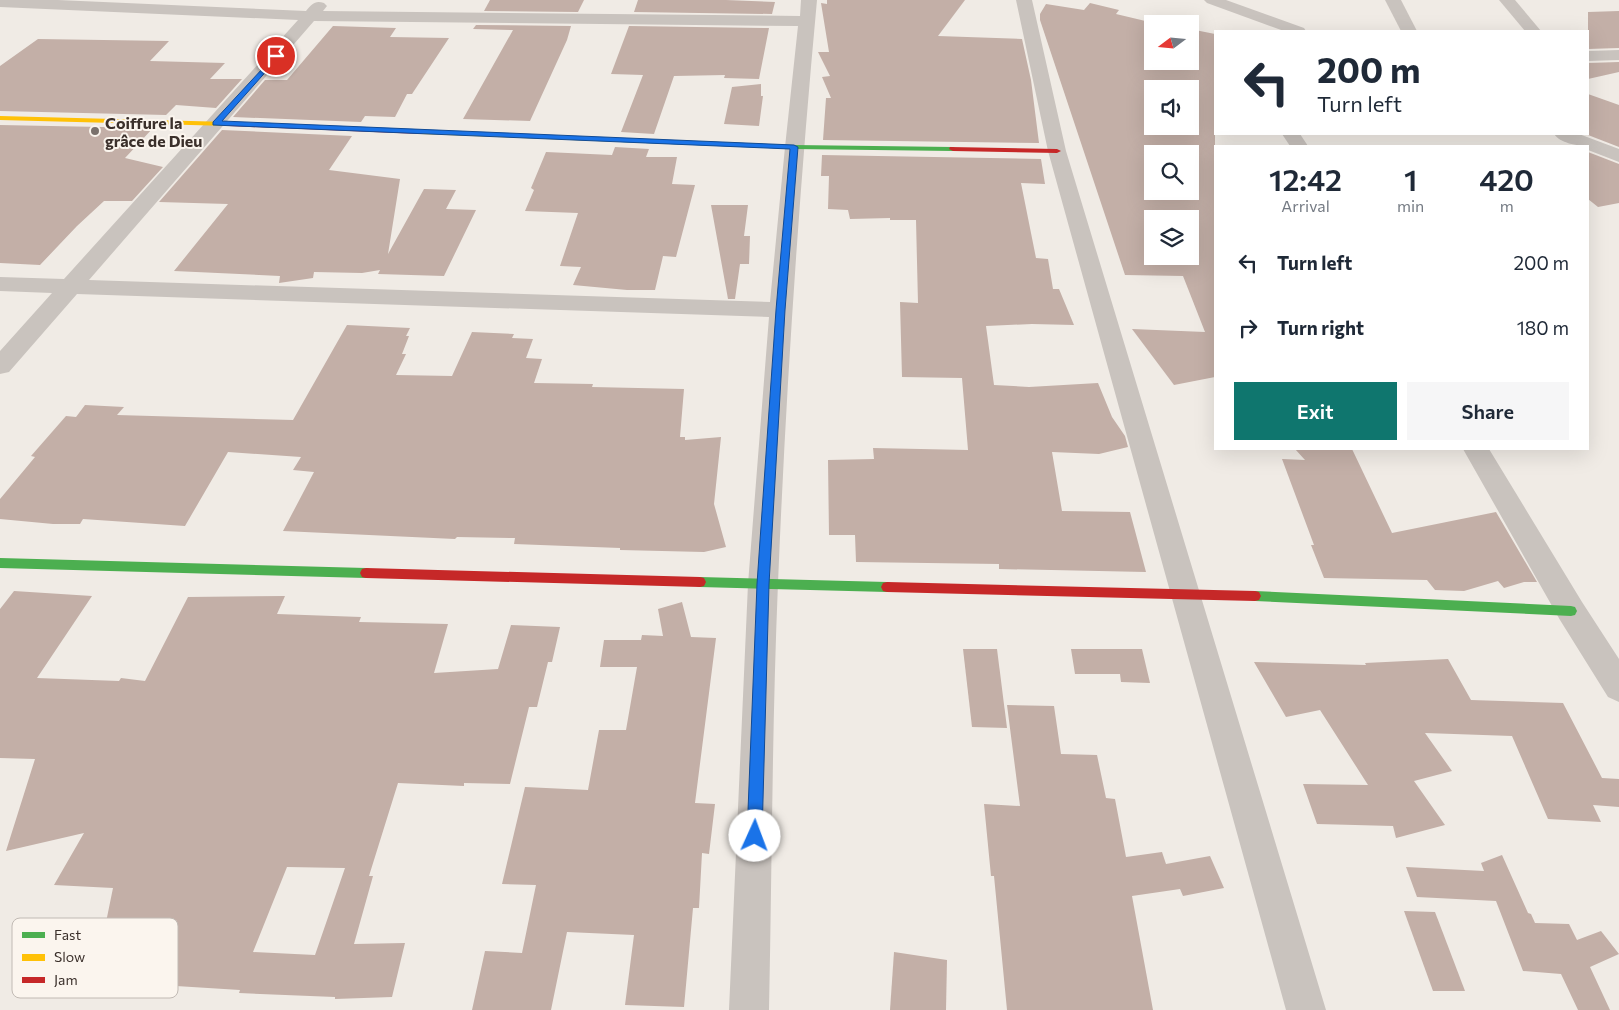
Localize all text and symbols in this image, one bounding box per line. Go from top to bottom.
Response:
north arrow [1144,15,1199,70]
map controls [1144,15,1199,265]
pin [255,35,297,77]
icon: arrive [262,42,290,70]
text: 200 m [1317,47,1420,90]
icon: left [1234,50,1299,115]
button: sound [1144,80,1199,135]
text: Turn left [1317,90,1402,117]
place label: Coiffure la grâce de Dieu [105,113,202,150]
marker: Coiffure la grâce de Dieu [89,125,101,137]
button: search [1144,145,1199,200]
text: 12:42 [1269,160,1342,197]
text: 1 [1404,160,1417,197]
text: 420 [1479,160,1534,197]
text: Arrival [1281,196,1330,215]
text: min [1397,196,1424,215]
text: m [1500,196,1514,215]
button: layers [1144,210,1199,265]
icon: left [1234,249,1262,277]
text: Turn left [1277,251,1352,274]
text: 200 m [1514,251,1569,274]
icon: right [1234,314,1262,342]
text: Turn right [1277,316,1364,339]
text: 180 m [1517,316,1569,339]
button: Exit [1234,382,1397,440]
button: Share [1407,382,1569,440]
position arrow [728,809,780,861]
legend [12,918,178,998]
text: Fast [54,926,81,943]
text: Slow [54,948,85,965]
text: Jam [54,971,78,988]

